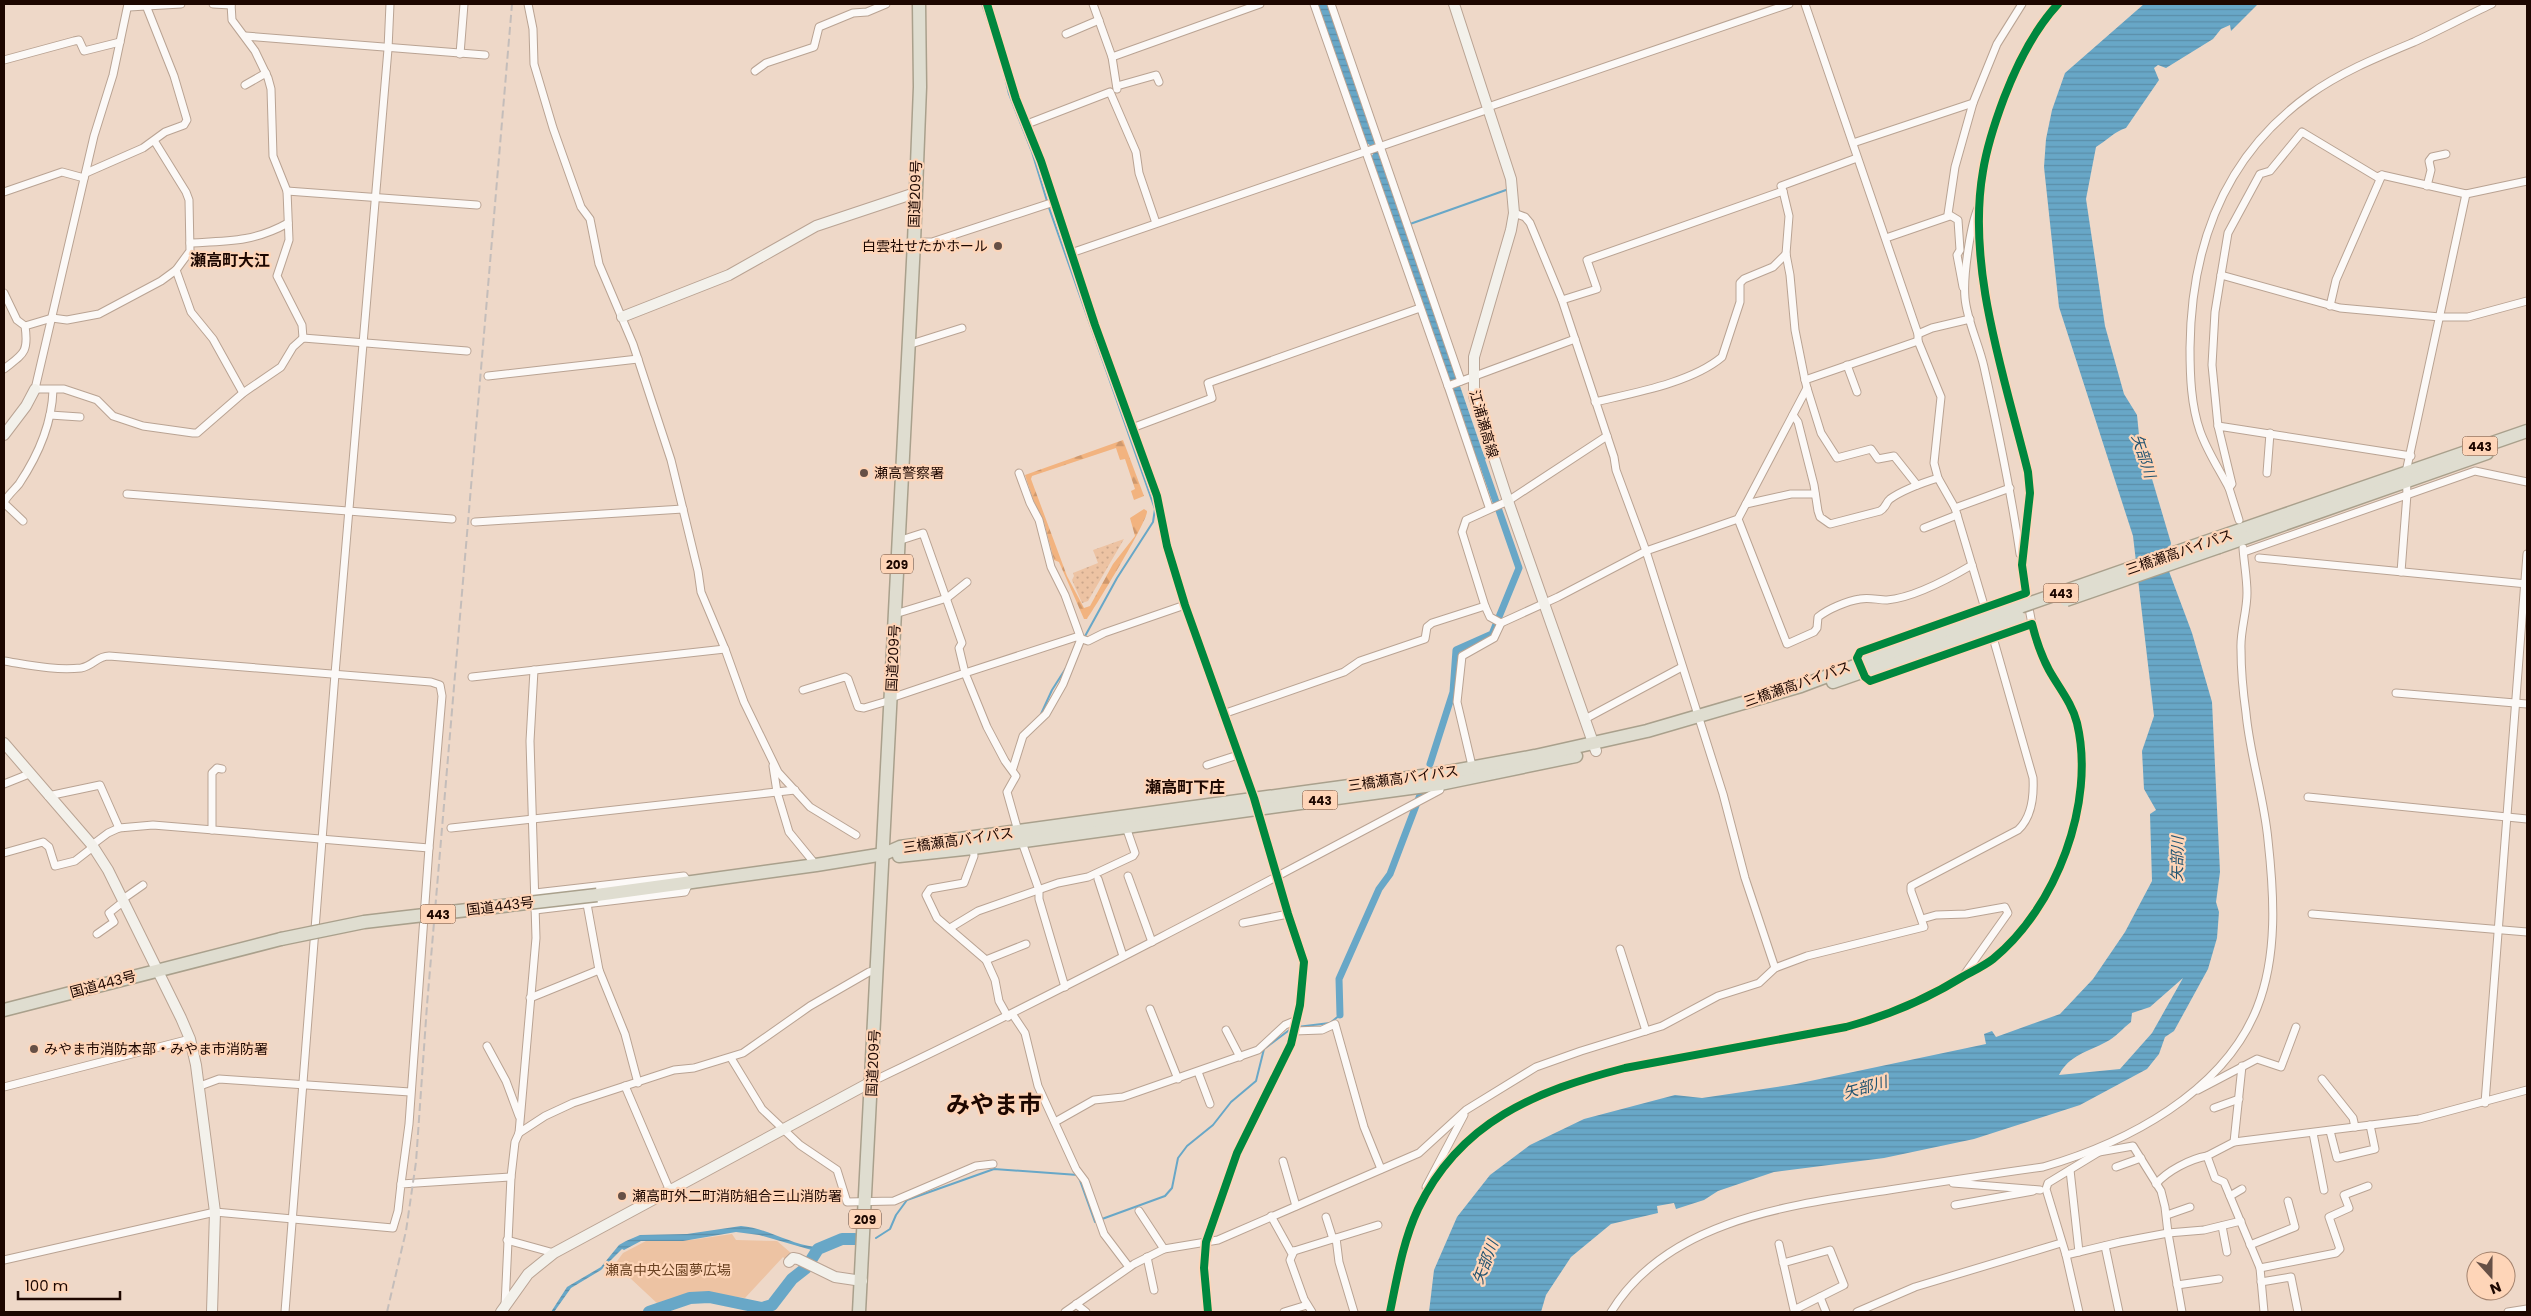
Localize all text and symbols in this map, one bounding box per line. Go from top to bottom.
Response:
street label: 国道209号 [904,160,926,228]
place label: 白雲社せたかホール [862,236,988,256]
marker: 白雲社せたかホール [992,240,1004,252]
district label: 瀬高町大江 [190,249,270,272]
street label: 江浦瀬高線 [1465,388,1503,460]
water label: 矢部川 [2127,431,2162,483]
road number: 443 [2462,436,2498,456]
place label: 瀬高警察署 [874,463,944,483]
marker: 瀬高警察署 [858,467,870,479]
street label: 三橋瀬高バイパス [2123,524,2235,580]
road number: 209 [881,554,913,574]
road number: 443 [2044,584,2078,602]
street label: 国道209号 [881,624,905,692]
street label: 三橋瀬高バイパス [1741,656,1853,712]
street label: 三橋瀬高バイパス [1346,760,1460,796]
district label: 瀬高町下庄 [1145,776,1225,799]
road number: 443 [1302,790,1338,810]
street label: 三橋瀬高バイパス [901,822,1015,858]
water label: 矢部川 [2166,834,2188,882]
street label: 国道443号 [465,892,535,920]
road number: 443 [420,904,456,924]
street label: 国道443号 [68,966,138,1002]
street label: 国道209号 [861,1029,885,1097]
place label: みやま市消防本部・みやま市消防署 [44,1039,268,1059]
marker: みやま市消防本部・みやま市消防署 [28,1043,40,1055]
water label: 矢部川 [1841,1071,1891,1103]
district label: みやま市 [946,1088,1042,1121]
place label: 瀬高町外二町消防組合三山消防署 [632,1186,842,1206]
marker: 瀬高町外二町消防組合三山消防署 [616,1190,628,1202]
road number: 209 [849,1210,881,1228]
water label: 矢部川 [1467,1235,1504,1287]
north arrow [2466,1251,2516,1301]
park label: 瀬高中央公園夢広場 [605,1260,731,1280]
scale bar [18,1268,120,1300]
text: 100 m [25,1275,68,1296]
text: N [2487,1277,2504,1299]

